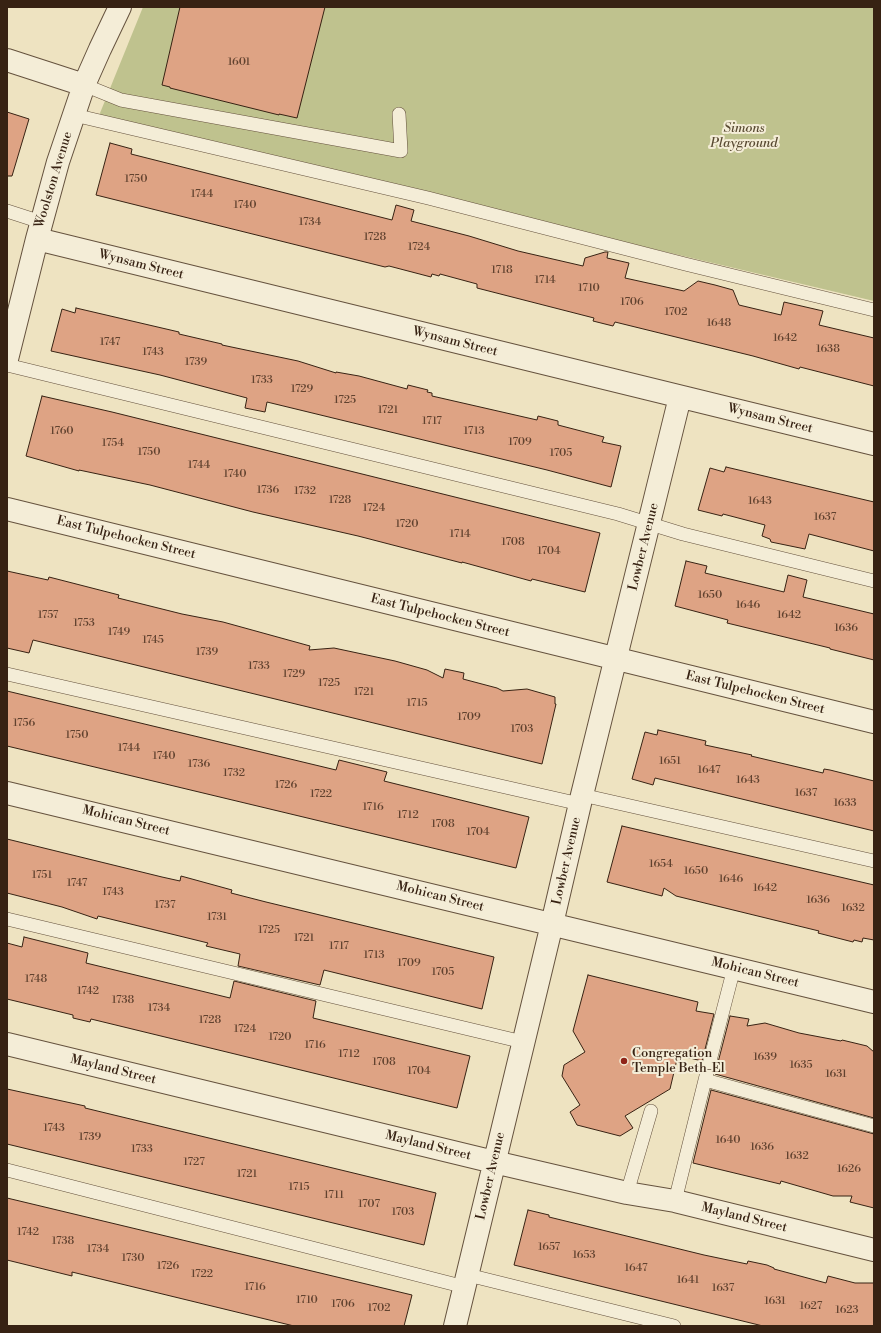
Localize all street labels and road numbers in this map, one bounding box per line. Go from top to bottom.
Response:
street label: Woolston Avenue [32,130,76,230]
street label: Wynsam Street [97,247,185,283]
street label: Wynsam Street [411,324,499,360]
street label: Wynsam Street [726,401,814,437]
street label: Lowber Avenue [626,502,662,592]
street label: East Tulpehocken Street [55,513,197,563]
street label: East Tulpehocken Street [369,591,511,641]
street label: East Tulpehocken Street [684,668,826,718]
street label: Mohican Street [81,803,171,839]
street label: Lowber Avenue [549,816,585,906]
street label: Mohican Street [395,879,485,915]
street label: Mohican Street [710,955,800,991]
street label: Mayland Street [69,1052,157,1088]
street label: Mayland Street [384,1128,472,1164]
street label: Lowber Avenue [473,1131,509,1221]
street label: Mayland Street [700,1200,788,1236]

